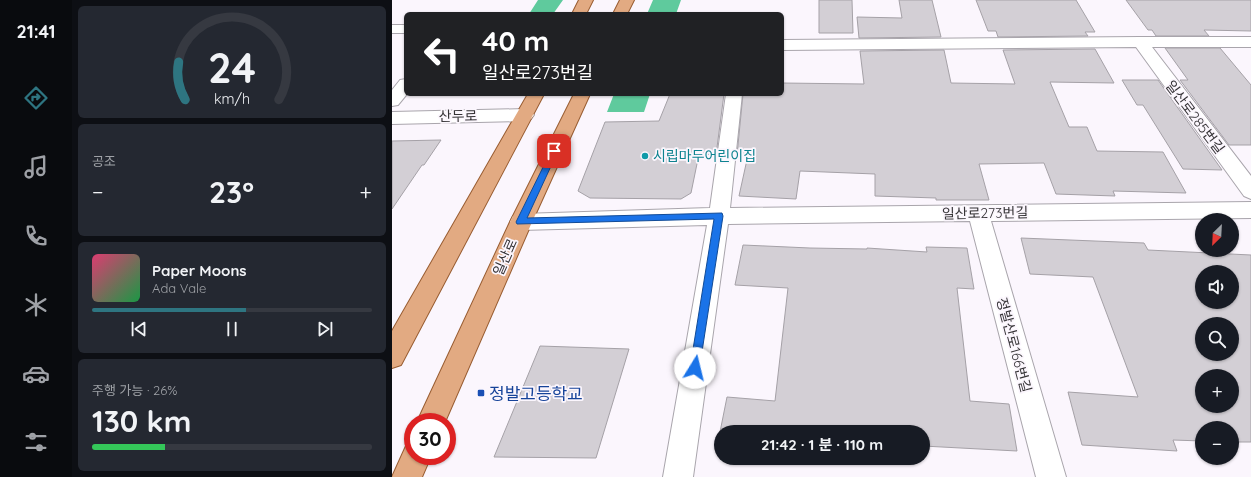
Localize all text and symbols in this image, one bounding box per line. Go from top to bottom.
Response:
text: 21:41 [16,20,56,43]
text: 40 m [482,23,549,58]
icon: left [416,28,468,80]
text: 24 [208,41,256,93]
text: 일산로273번길 [482,61,593,84]
street label: 일산로285번길 [1162,77,1228,157]
icon: directions [22,84,50,112]
text: km/h [214,89,250,107]
street label: 산두로 [439,107,478,125]
pin [537,134,571,168]
icon: arrive [543,140,565,162]
place label: 시립마두어린이집 [653,147,756,165]
marker: 시립마두어린이집 [640,151,650,161]
icon: music [22,153,50,181]
text: 공조 [92,153,116,169]
text: 23° [209,173,254,211]
text: − [92,178,103,206]
text: + [360,178,372,206]
street label: 일산로273번길 [942,203,1028,223]
north arrow [1195,213,1239,257]
map controls [1195,213,1239,465]
icon: phone [22,222,50,250]
street label: 일산로 [489,236,521,278]
text: Paper Moons [152,261,247,280]
button: sound [1195,265,1239,309]
text: Ada Vale [152,280,206,296]
icon: climate [22,291,50,319]
street label: 정발산로166번길 [993,296,1035,394]
button: search [1195,317,1239,361]
icon: previous [128,318,150,340]
icon: pause [221,318,243,340]
icon: next [314,318,336,340]
position arrow [674,347,716,389]
icon: car [22,360,50,388]
button: + [1195,369,1239,413]
text: 주행 가능 · 26% [92,382,177,398]
place label: 정발고등학교 [489,383,583,404]
marker: 정발고등학교 [476,388,486,398]
text: 130 km [92,402,191,440]
speed limit sign: 30 [404,413,456,465]
button: − [1195,421,1239,465]
icon: filters [22,428,50,456]
text: 21:42 · 1 분 · 110 m [761,435,883,454]

